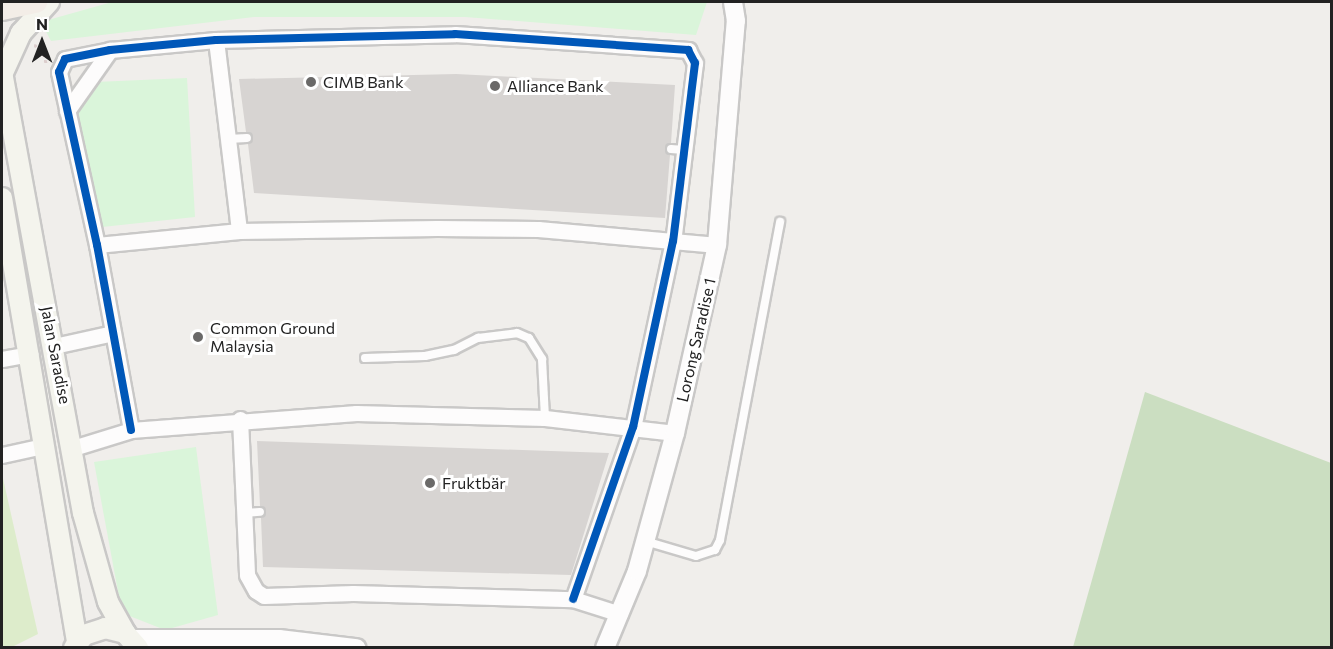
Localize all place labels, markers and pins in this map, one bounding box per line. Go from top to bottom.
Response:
place label: CIMB Bank [323,72,404,92]
marker: CIMB Bank [304,75,318,89]
place label: Alliance Bank [507,76,604,96]
marker: Alliance Bank [488,79,502,93]
place label: Common Ground Malaysia [210,318,335,356]
marker: Common Ground Malaysia [191,330,205,344]
place label: Fruktbär [442,473,506,493]
marker: Fruktbär [423,476,437,490]

